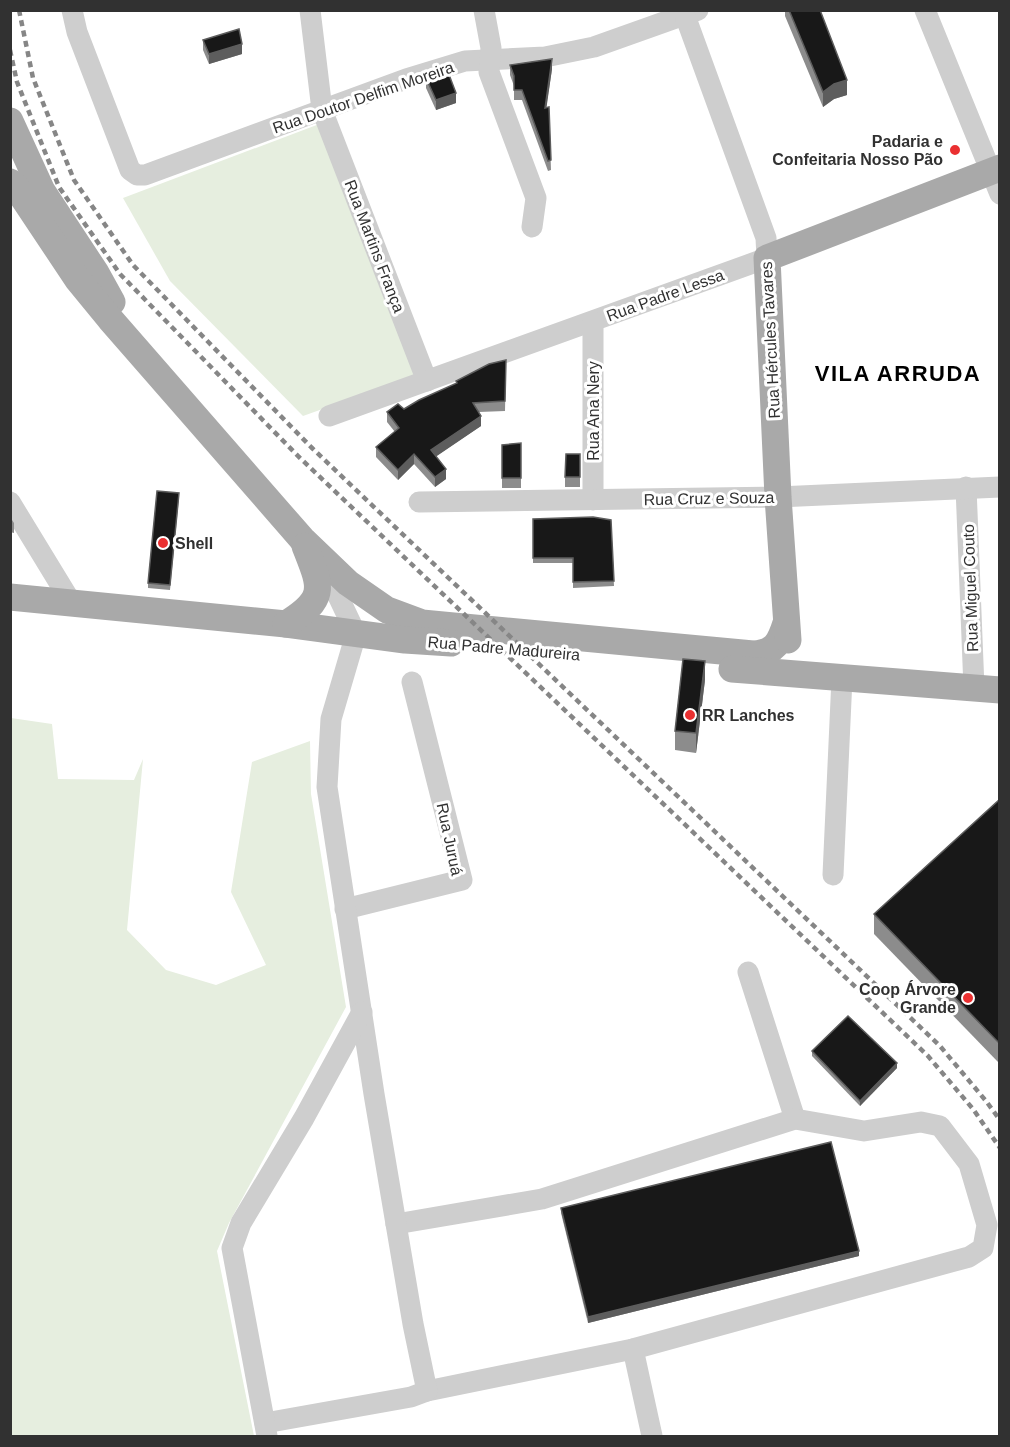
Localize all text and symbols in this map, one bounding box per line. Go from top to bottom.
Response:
street label: Rua Doutor Delfim Moreira [270,58,456,136]
place label: Padaria e Confeitaria Nosso Pão [772,133,943,168]
marker: Padaria e Confeitaria Nosso Pão [948,143,962,157]
street label: Rua Martins França [341,178,408,315]
street label: Rua Hércules Tavares [758,261,783,419]
street label: Rua Padre Lessa [604,266,726,325]
street label: Rua Ana Nery [585,361,602,461]
district label: VILA ARRUDA [815,361,981,386]
street label: Rua Cruz e Souza [644,489,775,508]
street label: Rua Miguel Couto [960,524,981,652]
place label: Shell [175,535,213,552]
marker: Shell [156,536,170,550]
street label: Rua Padre Madureira [427,633,581,664]
place label: RR Lanches [702,707,795,724]
marker: RR Lanches [683,708,697,722]
street label: Rua Juruá [434,801,466,877]
place label: Coop Árvore Grande [859,980,956,1016]
marker: Coop Árvore Grande [961,991,975,1005]

